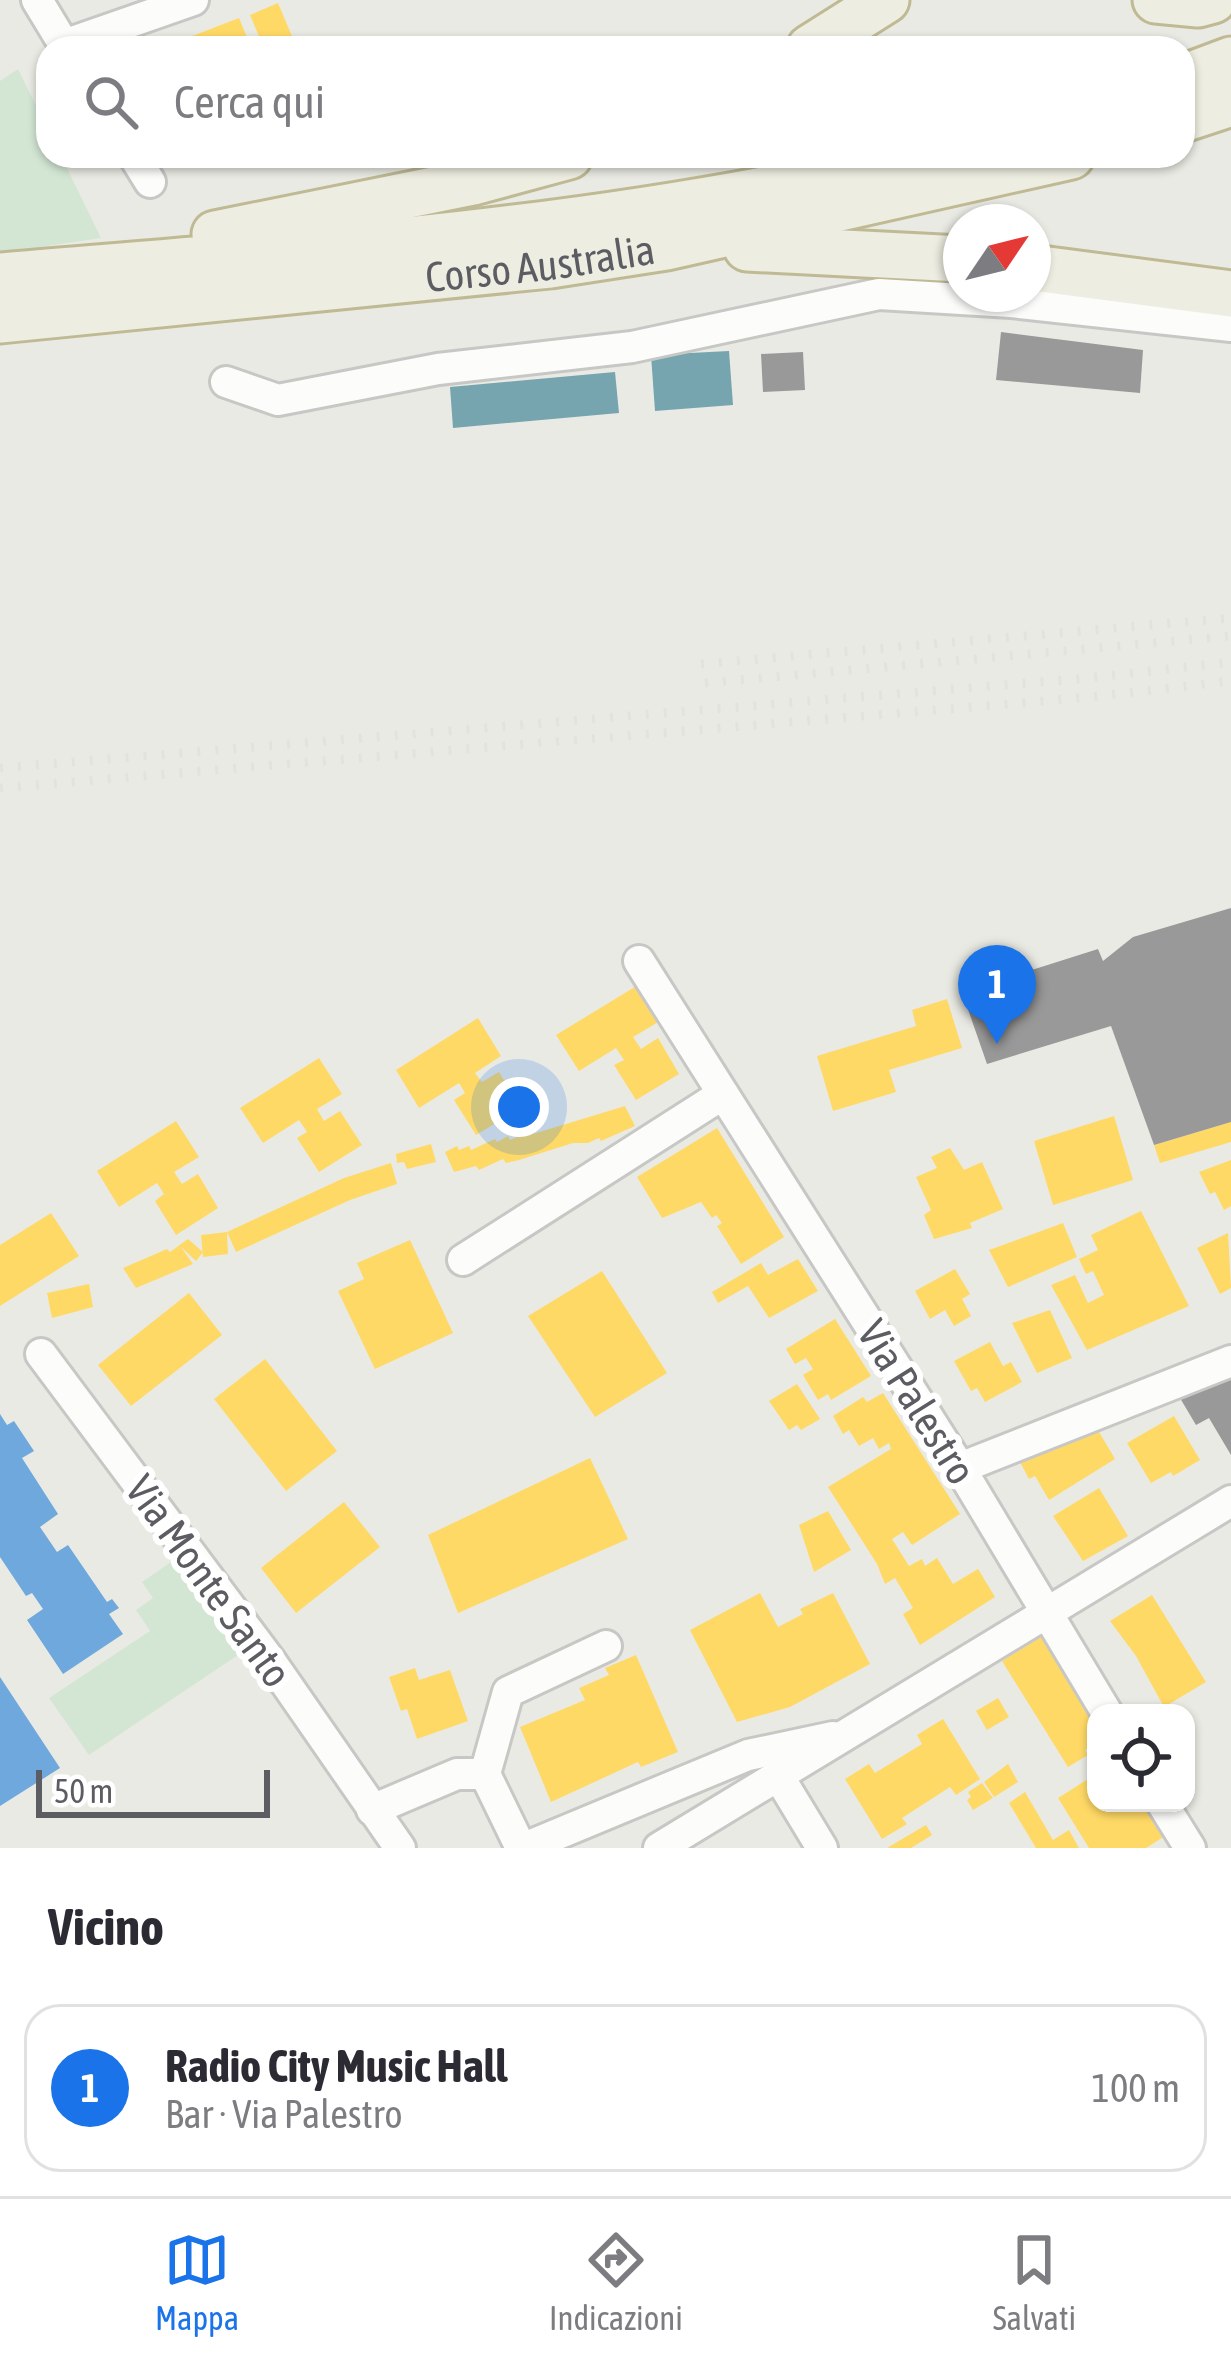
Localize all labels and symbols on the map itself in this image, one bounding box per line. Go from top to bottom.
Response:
north arrow [943,204,1051,312]
street label: Corso Australia [423,225,658,301]
pin: 1 [958,945,1036,1044]
your location [489,1077,549,1137]
street label: Via Palestro [848,1311,986,1493]
street label: Via Monte Santo [116,1466,302,1696]
scale bar [36,1764,270,1817]

